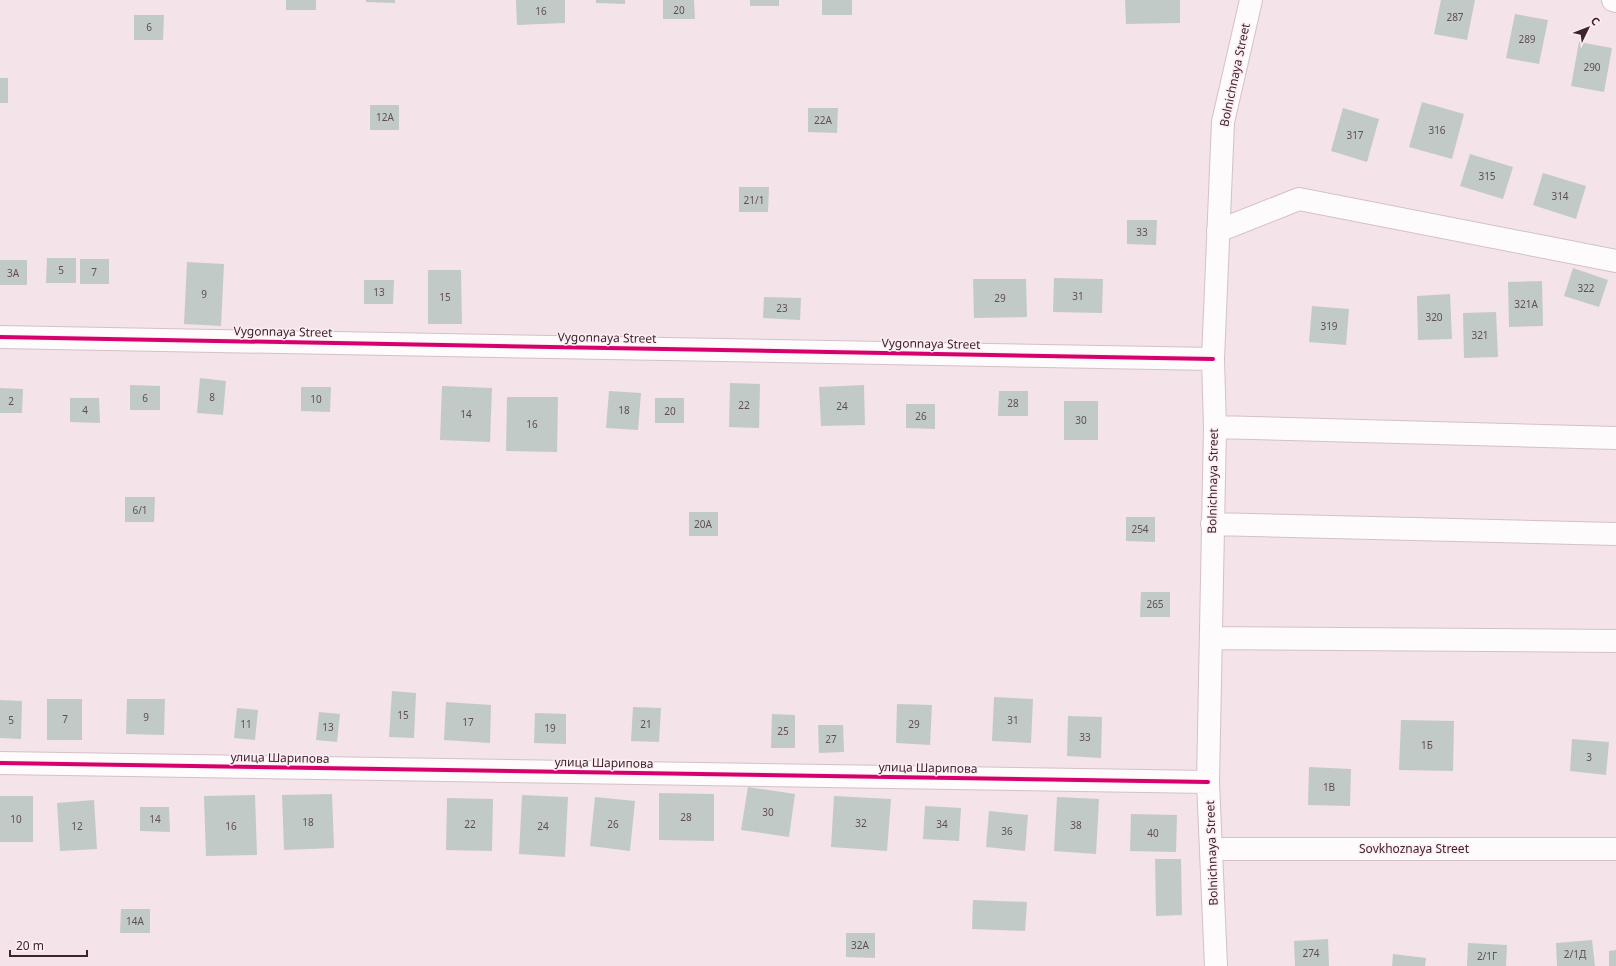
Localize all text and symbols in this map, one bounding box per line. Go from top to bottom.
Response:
house number: 20 [673,3,685,17]
house number: 16 [535,4,547,18]
north arrow [1568,8,1608,48]
house number: 287 [1446,10,1464,24]
text: С [1588,13,1604,29]
house number: 6 [146,20,152,34]
street label: Bolnichnaya Street [1215,21,1254,128]
house number: 289 [1518,32,1536,46]
house number: 290 [1583,60,1601,74]
house number: 12А [376,110,395,124]
house number: 22А [814,113,833,127]
house number: 316 [1428,123,1446,137]
house number: 317 [1346,128,1364,142]
house number: 315 [1478,169,1496,183]
house number: 314 [1551,189,1569,203]
house number: 21/1 [744,193,764,207]
house number: 33 [1136,225,1148,239]
house number: 5 [58,263,64,277]
house number: 7 [91,265,97,279]
house number: 3А [7,266,20,280]
house number: 322 [1577,281,1595,295]
house number: 13 [373,285,385,299]
house number: 9 [201,287,207,301]
house number: 31 [1072,289,1084,303]
house number: 15 [439,290,451,304]
house number: 29 [994,291,1006,305]
house number: 321А [1514,297,1538,311]
house number: 23 [776,301,788,315]
house number: 320 [1425,310,1443,324]
house number: 319 [1320,319,1338,333]
street label: Vygonnaya Street [233,322,333,341]
street label: Vygonnaya Street [557,328,657,347]
house number: 321 [1471,328,1489,342]
street label: Vygonnaya Street [881,334,981,353]
house number: 8 [209,390,215,404]
house number: 6 [142,391,148,405]
house number: 10 [310,392,322,406]
house number: 2 [8,394,14,408]
house number: 28 [1007,396,1019,410]
house number: 22 [738,398,750,412]
house number: 24 [836,399,848,413]
house number: 4 [82,403,88,417]
house number: 18 [618,403,630,417]
house number: 20 [664,404,676,418]
house number: 14 [460,407,472,421]
house number: 26 [915,409,927,423]
house number: 30 [1075,413,1087,427]
house number: 16 [526,417,538,431]
street label: Bolnichnaya Street [1203,427,1222,534]
house number: 6/1 [132,503,148,517]
house number: 20А [694,517,713,531]
house number: 254 [1131,522,1149,536]
house number: 265 [1146,597,1164,611]
house number: 15 [397,708,409,722]
house number: 9 [143,710,149,724]
house number: 7 [62,712,68,726]
house number: 5 [8,713,14,727]
house number: 31 [1007,713,1019,727]
house number: 17 [462,715,474,729]
house number: 11 [240,717,252,731]
house number: 21 [640,717,652,731]
house number: 29 [908,717,920,731]
house number: 13 [322,720,334,734]
house number: 19 [544,721,556,735]
house number: 25 [777,724,789,738]
house number: 33 [1079,730,1091,744]
house number: 27 [825,732,837,746]
house number: 1Б [1421,738,1433,752]
street label: улица Шарипова [230,748,330,767]
house number: 3 [1586,750,1592,764]
street label: улица Шарипова [554,753,654,772]
street label: улица Шарипова [878,758,978,777]
house number: 1В [1323,780,1335,794]
street label: Bolnichnaya Street [1201,799,1222,906]
house number: 30 [762,805,774,819]
house number: 28 [680,810,692,824]
house number: 10 [10,812,22,826]
house number: 14 [149,812,161,826]
house number: 18 [302,815,314,829]
house number: 32 [855,816,867,830]
house number: 22 [464,817,476,831]
house number: 26 [607,817,619,831]
house number: 34 [936,817,948,831]
house number: 38 [1070,818,1082,832]
house number: 12 [71,819,83,833]
house number: 16 [225,819,237,833]
house number: 24 [537,819,549,833]
house number: 36 [1001,824,1013,838]
house number: 40 [1147,826,1159,840]
street label: Sovkhoznaya Street [1359,840,1470,857]
house number: 14А [126,914,145,928]
scale bar [10,932,87,958]
text: 20 m [16,937,44,954]
house number: 32А [851,938,870,952]
house number: 274 [1302,946,1320,960]
house number: 2/1Д [1564,947,1587,961]
house number: 2/1Г [1477,949,1497,963]

